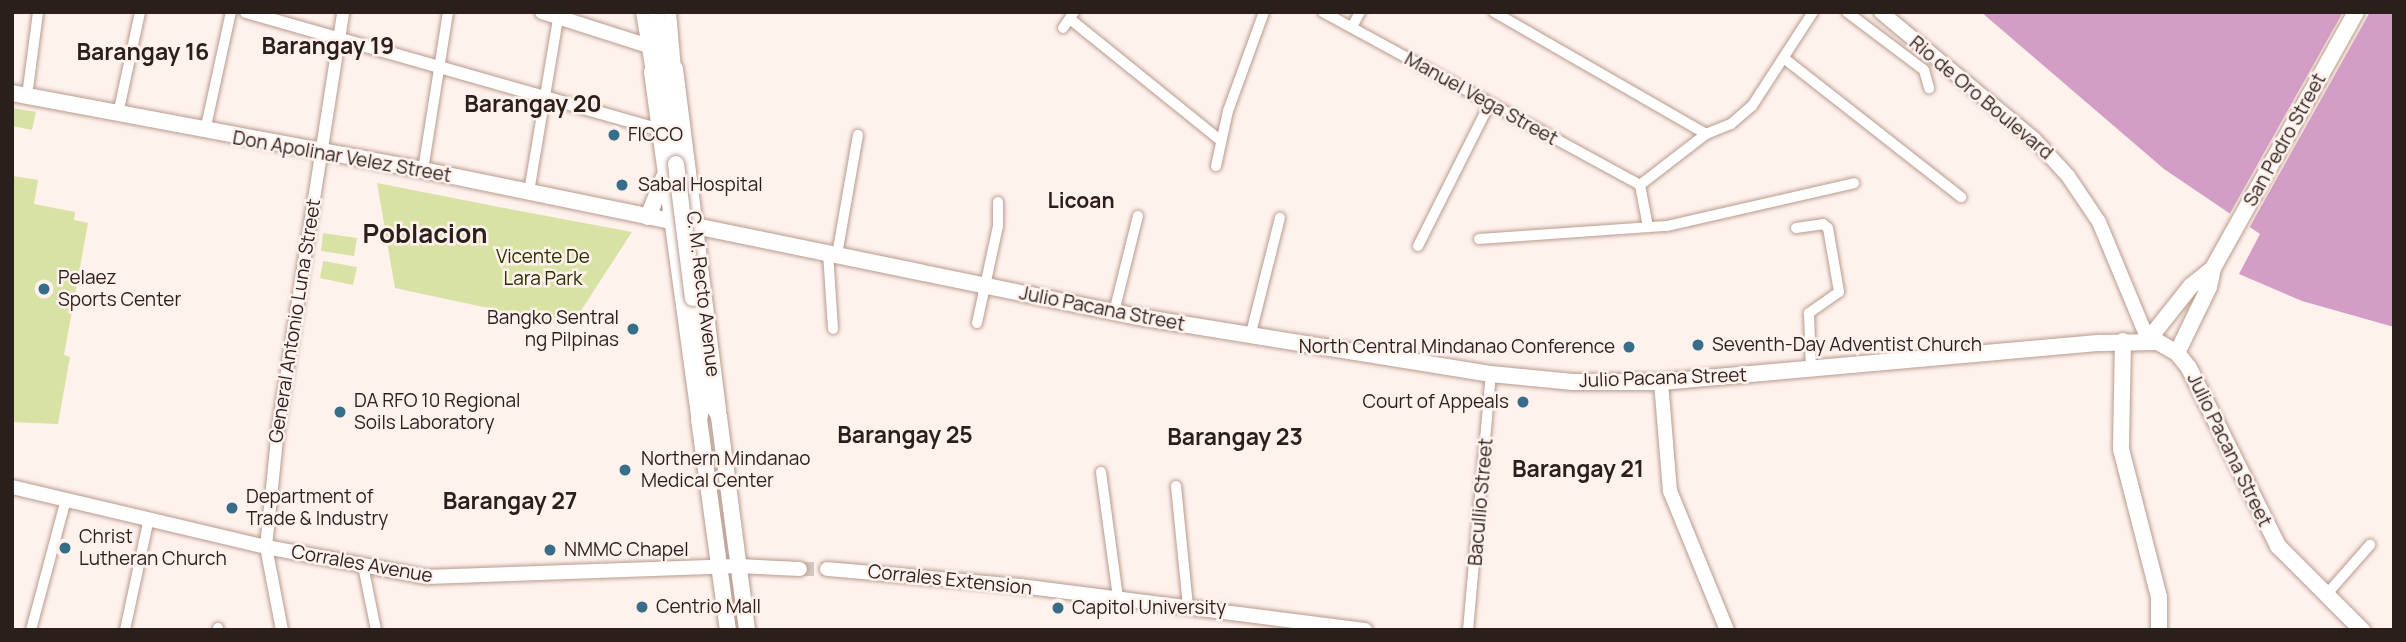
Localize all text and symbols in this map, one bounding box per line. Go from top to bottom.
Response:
district label: Barangay 19 [262,31,394,59]
street label: Rio de Oro Boulevard [1905,31,2057,165]
district label: Barangay 16 [77,37,209,65]
street label: Manuel Vega Street [1401,48,1561,150]
street label: San Pedro Street [2239,69,2331,211]
district label: Barangay 20 [464,89,602,117]
place label: FICCO [628,124,683,146]
street label: Don Apolinar Velez Street [231,127,453,187]
marker: FICCO [606,127,622,143]
place label: Sabal Hospital [638,174,763,196]
marker: Sabal Hospital [612,175,632,195]
district label: Licoan [1047,187,1115,213]
street label: General Antonio Luna Street [264,197,326,445]
street label: C. M. Recto Avenue [682,210,724,378]
district label: Poblacion [363,218,487,250]
park label: Vicente De Lara Park [496,246,590,290]
place label: Pelaez Sports Center [58,267,181,311]
marker: Pelaez Sports Center [36,281,52,297]
street label: Julio Pacana Street [1017,282,1187,336]
place label: Bangko Sentral ng Pilpinas [487,307,619,351]
marker: Bangko Sentral ng Pilpinas [625,321,641,337]
place label: Seventh-Day Adventist Church [1712,334,1982,356]
place label: North Central Mindanao Conference [1299,336,1615,358]
marker: Seventh-Day Adventist Church [1690,337,1706,353]
marker: North Central Mindanao Conference [1621,339,1637,355]
street label: Julio Pacana Street [1579,364,1747,392]
street label: Julio Pacana Street [2182,369,2276,531]
place label: DA RFO 10 Regional Soils Laboratory [354,390,520,434]
place label: Court of Appeals [1362,391,1509,413]
marker: Court of Appeals [1515,394,1531,410]
marker: DA RFO 10 Regional Soils Laboratory [332,404,348,420]
district label: Barangay 25 [837,420,973,448]
district label: Barangay 23 [1167,422,1303,450]
street label: Bacullio Street [1464,437,1498,567]
place label: Northern Mindanao Medical Center [641,448,811,492]
district label: Barangay 21 [1512,454,1644,482]
marker: Northern Mindanao Medical Center [615,460,635,480]
place label: Department of Trade & Industry [246,486,388,530]
district label: Barangay 27 [443,486,577,514]
marker: Department of Trade & Industry [224,500,240,516]
place label: Christ Lutheran Church [79,526,227,570]
place label: NMMC Chapel [564,539,689,561]
marker: Christ Lutheran Church [57,540,73,556]
street label: Corrales Avenue [290,540,434,588]
marker: NMMC Chapel [542,542,558,558]
street label: Corrales Extension [867,560,1033,600]
place label: Centrio Mall [656,596,761,618]
place label: Capitol University [1072,597,1226,619]
marker: Centrio Mall [634,599,650,615]
marker: Capitol University [1050,600,1066,616]

